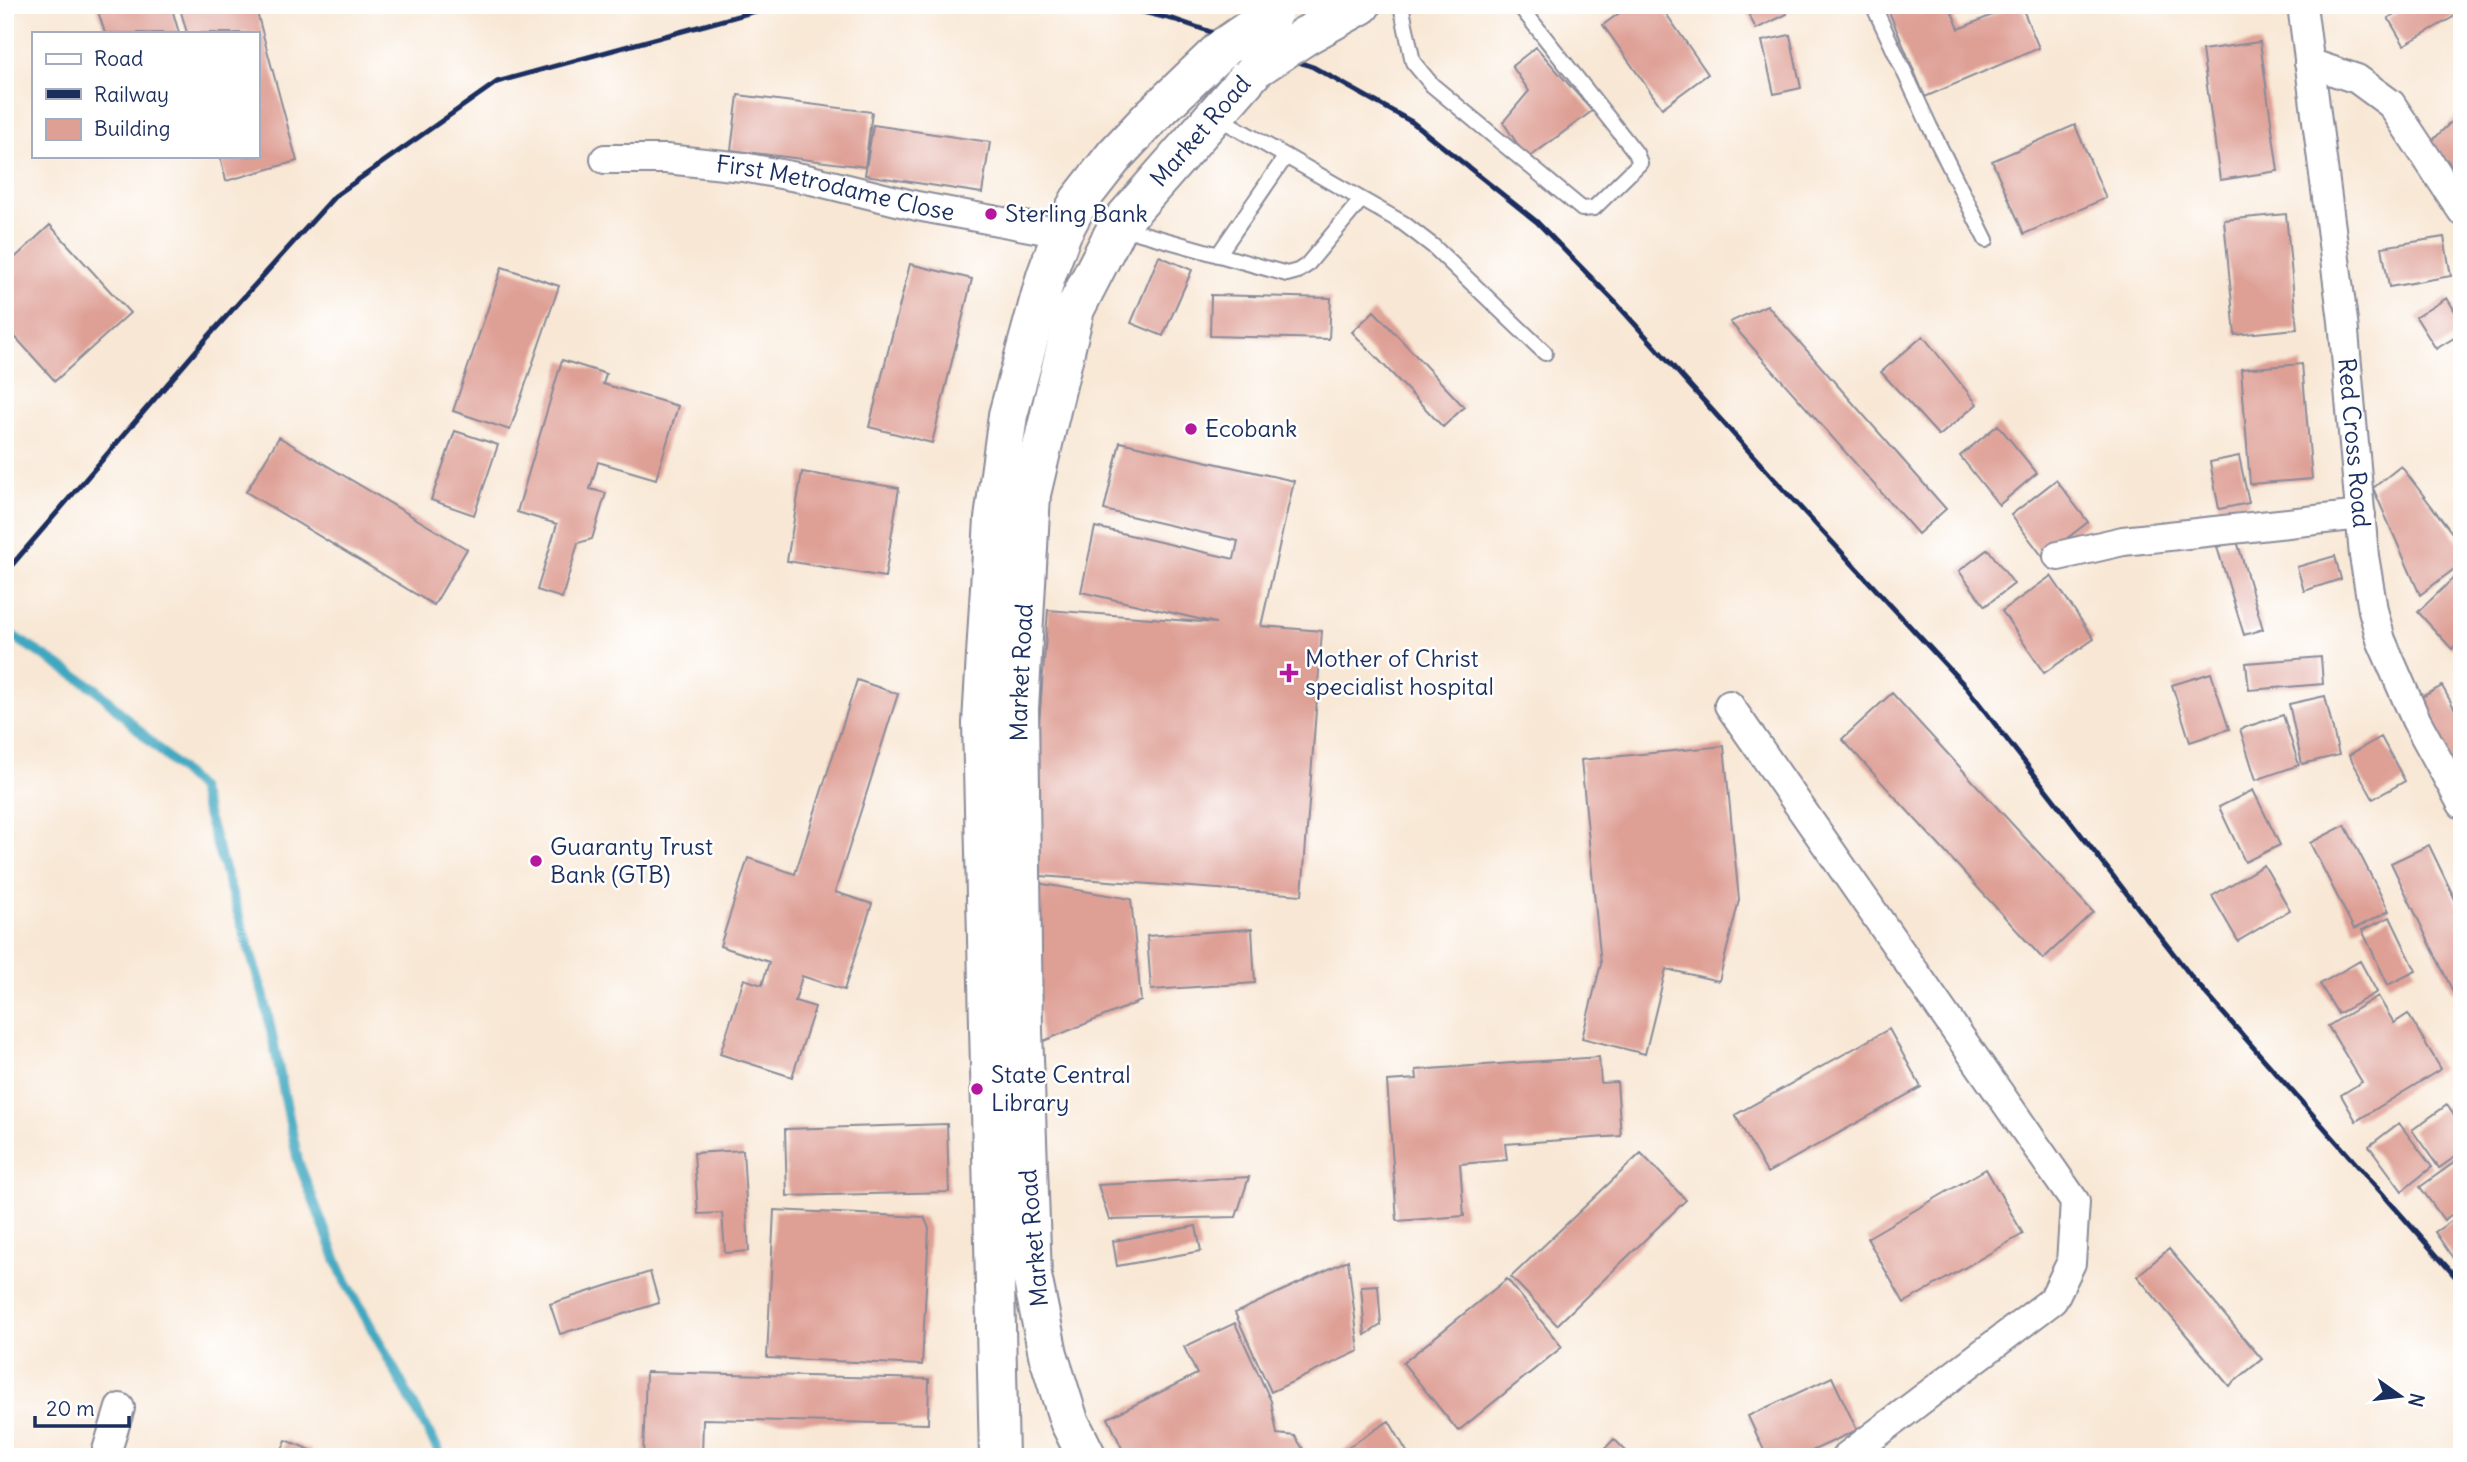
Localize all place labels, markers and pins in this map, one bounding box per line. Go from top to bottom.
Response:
place label: Sterling Bank [1005,198,1148,228]
marker: Sterling Bank [983,206,999,222]
place label: Ecobank [1205,413,1297,443]
marker: Ecobank [1183,421,1199,437]
place label: Mother of Christ specialist hospital [1305,643,1494,701]
marker: Mother of Christ specialist hospital [1279,663,1299,683]
place label: Guaranty Trust Bank (GTB) [550,831,713,889]
marker: Guaranty Trust Bank (GTB) [528,853,544,869]
place label: State Central Library [991,1059,1131,1117]
marker: State Central Library [969,1081,985,1097]

